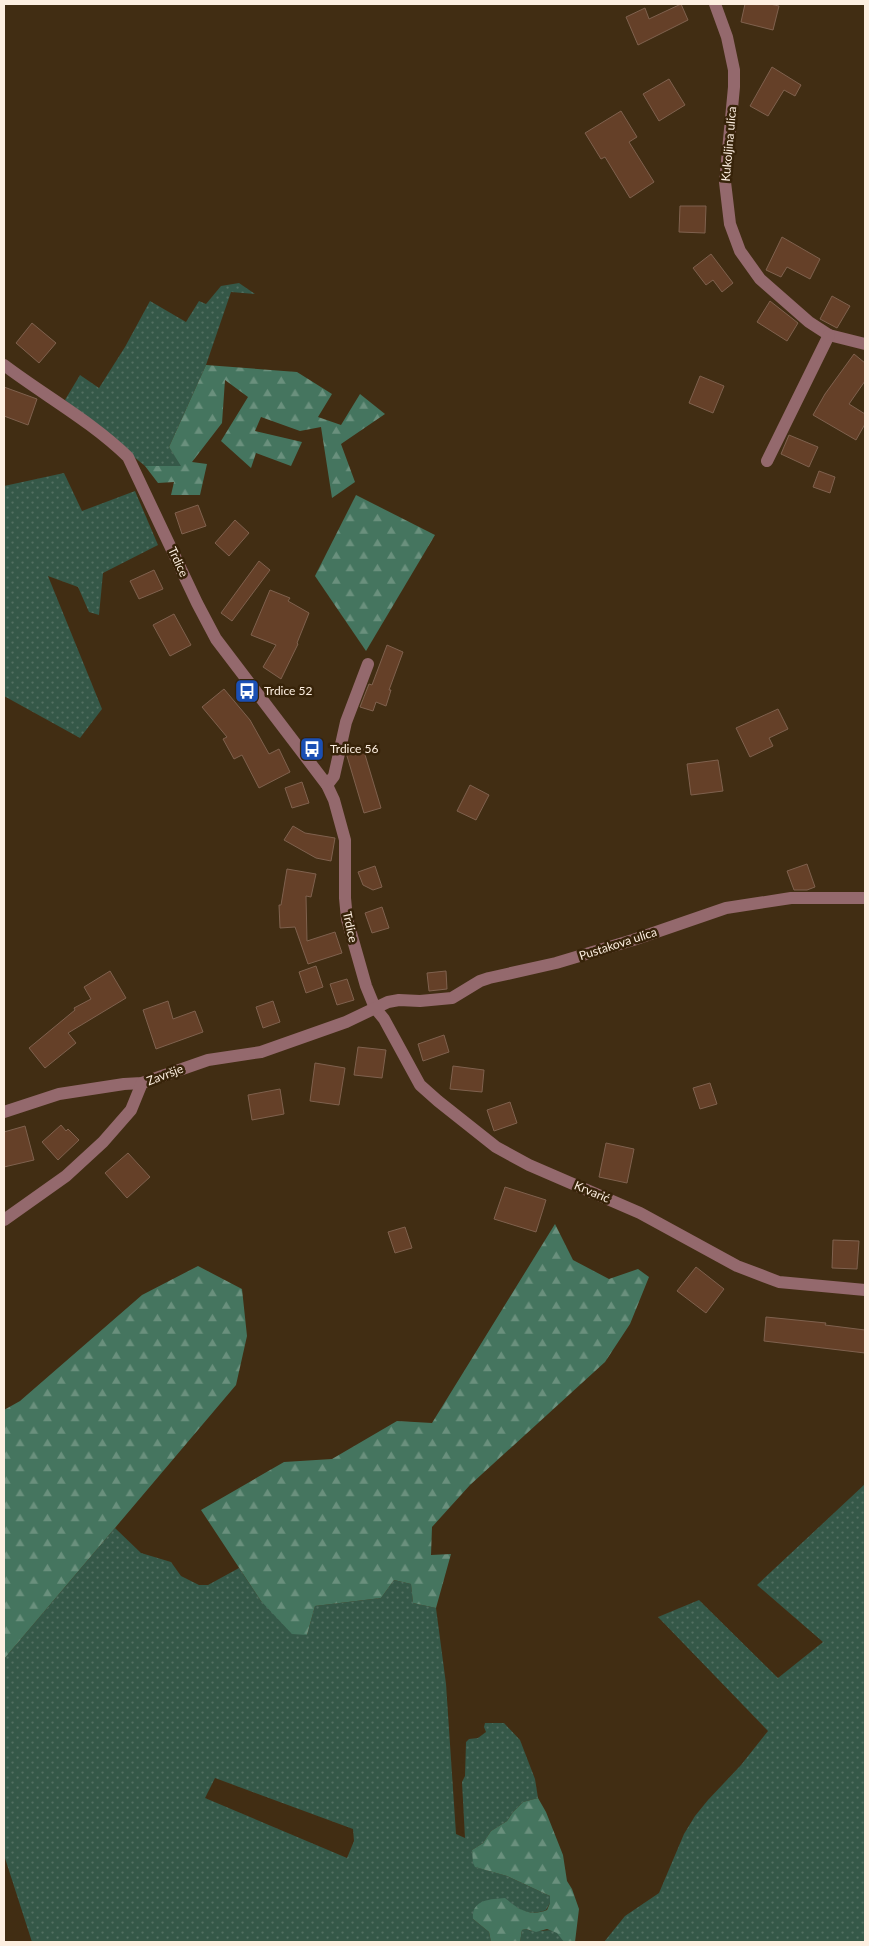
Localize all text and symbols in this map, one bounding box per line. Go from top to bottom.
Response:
street label: Kukoljina ulica [718,106,739,182]
street label: Trdice [165,544,192,579]
bus stop icon: Trdice 52 [234,678,260,704]
place label: Trdice 52 [264,683,312,698]
bus stop icon: Trdice 56 [299,736,325,762]
place label: Trdice 56 [330,741,378,756]
street label: Trdice [340,910,361,944]
street label: Pustakova ulica [577,924,659,963]
street label: Završje [144,1061,185,1088]
street label: Krvarić [572,1177,613,1206]

